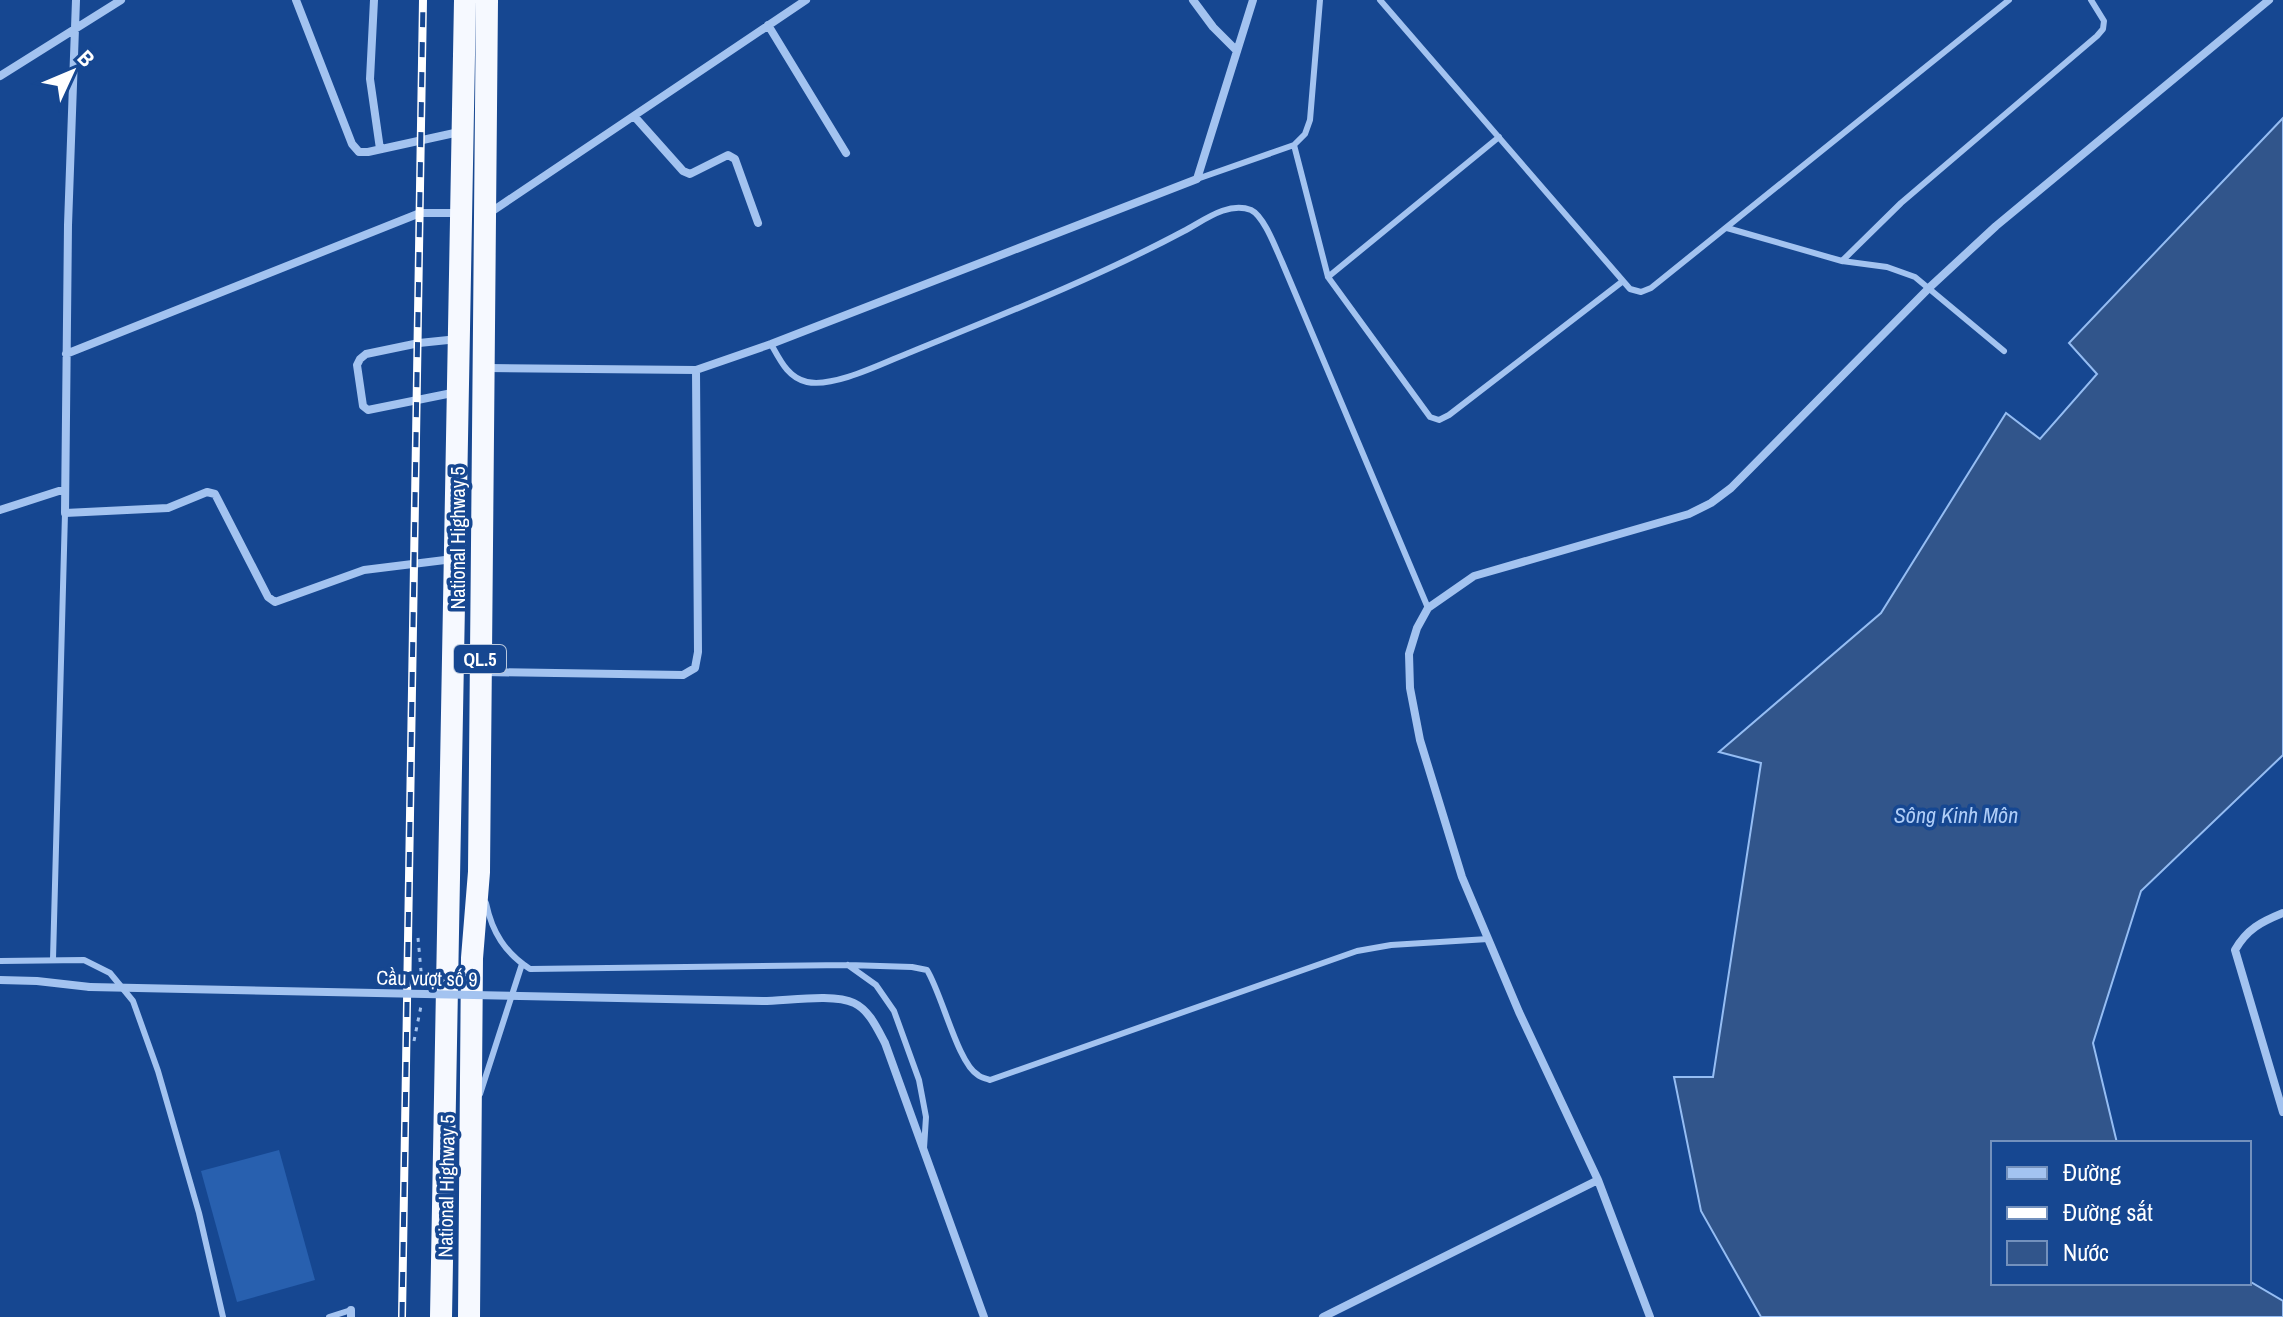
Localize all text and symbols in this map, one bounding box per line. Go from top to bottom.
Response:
north arrow [32,32,112,112]
text: B [71,43,102,73]
street label: National Highway 5 [444,466,471,610]
road number: QL.5 [454,645,506,673]
water label: Sông Kinh Môn [1894,800,2018,830]
street label: Cầu vượt số 9 [376,964,478,992]
street label: National Highway 5 [431,1114,461,1258]
legend [1991,1141,2251,1285]
text: Đường [2063,1156,2121,1188]
text: Đường sắt [2063,1196,2153,1228]
text: Nước [2063,1236,2109,1268]

